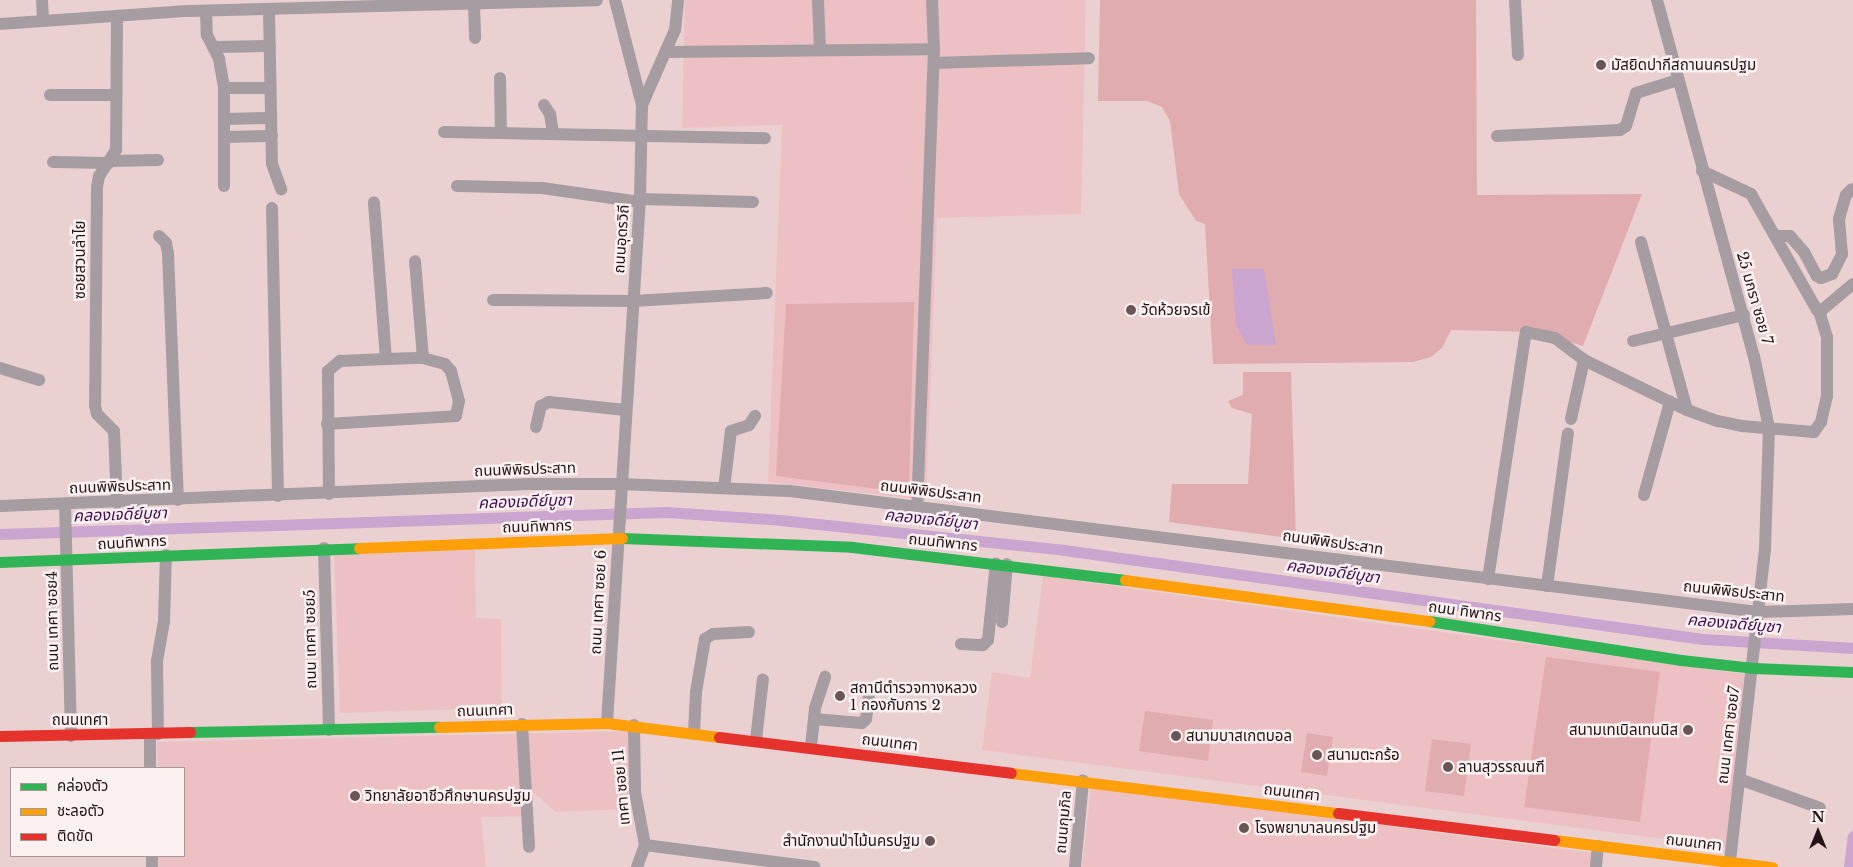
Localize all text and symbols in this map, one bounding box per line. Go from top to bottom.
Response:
place label: มัสยิดปากีสถานนครปฐม [1611,56,1756,74]
marker: มัสยิดปากีสถานนครปฐม [1595,59,1607,71]
street label: ถนนอุดรวิถี [610,204,632,274]
street label: ซอยสวนลำไย [71,221,89,299]
street label: 25 มกรา ซอย 7 [1733,250,1777,346]
place label: วัดห้วยจรเข้ [1141,301,1210,319]
marker: วัดห้วยจรเข้ [1125,304,1137,316]
street label: ถนนพิพิธประสาท [474,458,576,480]
street label: ถนนพิพิธประสาท [69,475,171,497]
street label: ถนนพิพิธประสาท [879,476,983,506]
water label: คลองเจดีย์บูชา [478,490,572,512]
water label: คลองเจดีย์บูชา [73,503,167,525]
water label: คลองเจดีย์บูชา [883,505,979,533]
street label: ถนนทิพากร [502,516,572,536]
street label: ถนนพิพิธประสาท [1281,526,1385,558]
street label: ถนนทิพากร [908,529,978,555]
street label: ถนนทิพากร [97,531,167,553]
street label: ถนน เทศา ซอย 6 [586,549,610,655]
water label: คลองเจดีย์บูชา [1285,555,1381,587]
street label: ถนน เทศา ซอย4 [42,571,62,671]
street label: ถนนพิพิธประสาท [1682,577,1786,605]
street label: ถนน เทศา ซอย5 [300,589,320,689]
street label: ถนน ทิพากร [1427,597,1503,625]
water label: คลองเจดีย์บูชา [1686,609,1782,637]
place label: สถานีตำรวจทางหลวง 1 กองกับการ 2 [850,678,977,713]
street label: ถนน เทศา ซอย7 [1713,685,1743,785]
marker: สถานีตำรวจทางหลวง 1 กองกับการ 2 [834,690,846,702]
street label: ถนนเทศา [456,700,514,720]
street label: ถนนเทศา [52,711,108,729]
place label: สนามเทเบิลเทนนิส [1569,721,1678,739]
marker: สนามเทเบิลเทนนิส [1682,724,1694,736]
place label: สนามบาสเกตบอล [1186,727,1292,745]
street label: ถนนเทศา [861,730,919,754]
marker: สนามบาสเกตบอล [1170,730,1182,742]
place label: สนามตะกร้อ [1327,746,1400,764]
street label: เทศา ซอย 11 [609,748,633,826]
marker: สนามตะกร้อ [1311,749,1323,761]
place label: ลานสุวรรณนฑี [1458,758,1545,776]
marker: ลานสุวรรณนฑี [1442,761,1454,773]
legend [10,767,185,857]
text: คล่องตัว [57,776,108,795]
street label: ถนนเทศา [1263,780,1321,804]
place label: วิทยาลัยอาชีวศึกษานครปฐม [365,787,531,805]
marker: วิทยาลัยอาชีวศึกษานครปฐม [349,790,361,802]
street label: ถนนกุมภิล [1051,790,1075,854]
text: ชะลอตัว [57,801,104,820]
north arrow [1793,807,1843,857]
text: N [1811,808,1825,826]
place label: โรงพยาบาลนครปฐม [1255,819,1376,837]
marker: โรงพยาบาลนครปฐม [1237,821,1251,835]
text: ติดขัด [57,826,93,845]
street label: ถนนเทศา [1665,830,1723,854]
place label: สำนักงานป่าไม้นครปฐม [783,832,920,850]
marker: สำนักงานป่าไม้นครปฐม [924,835,936,847]

